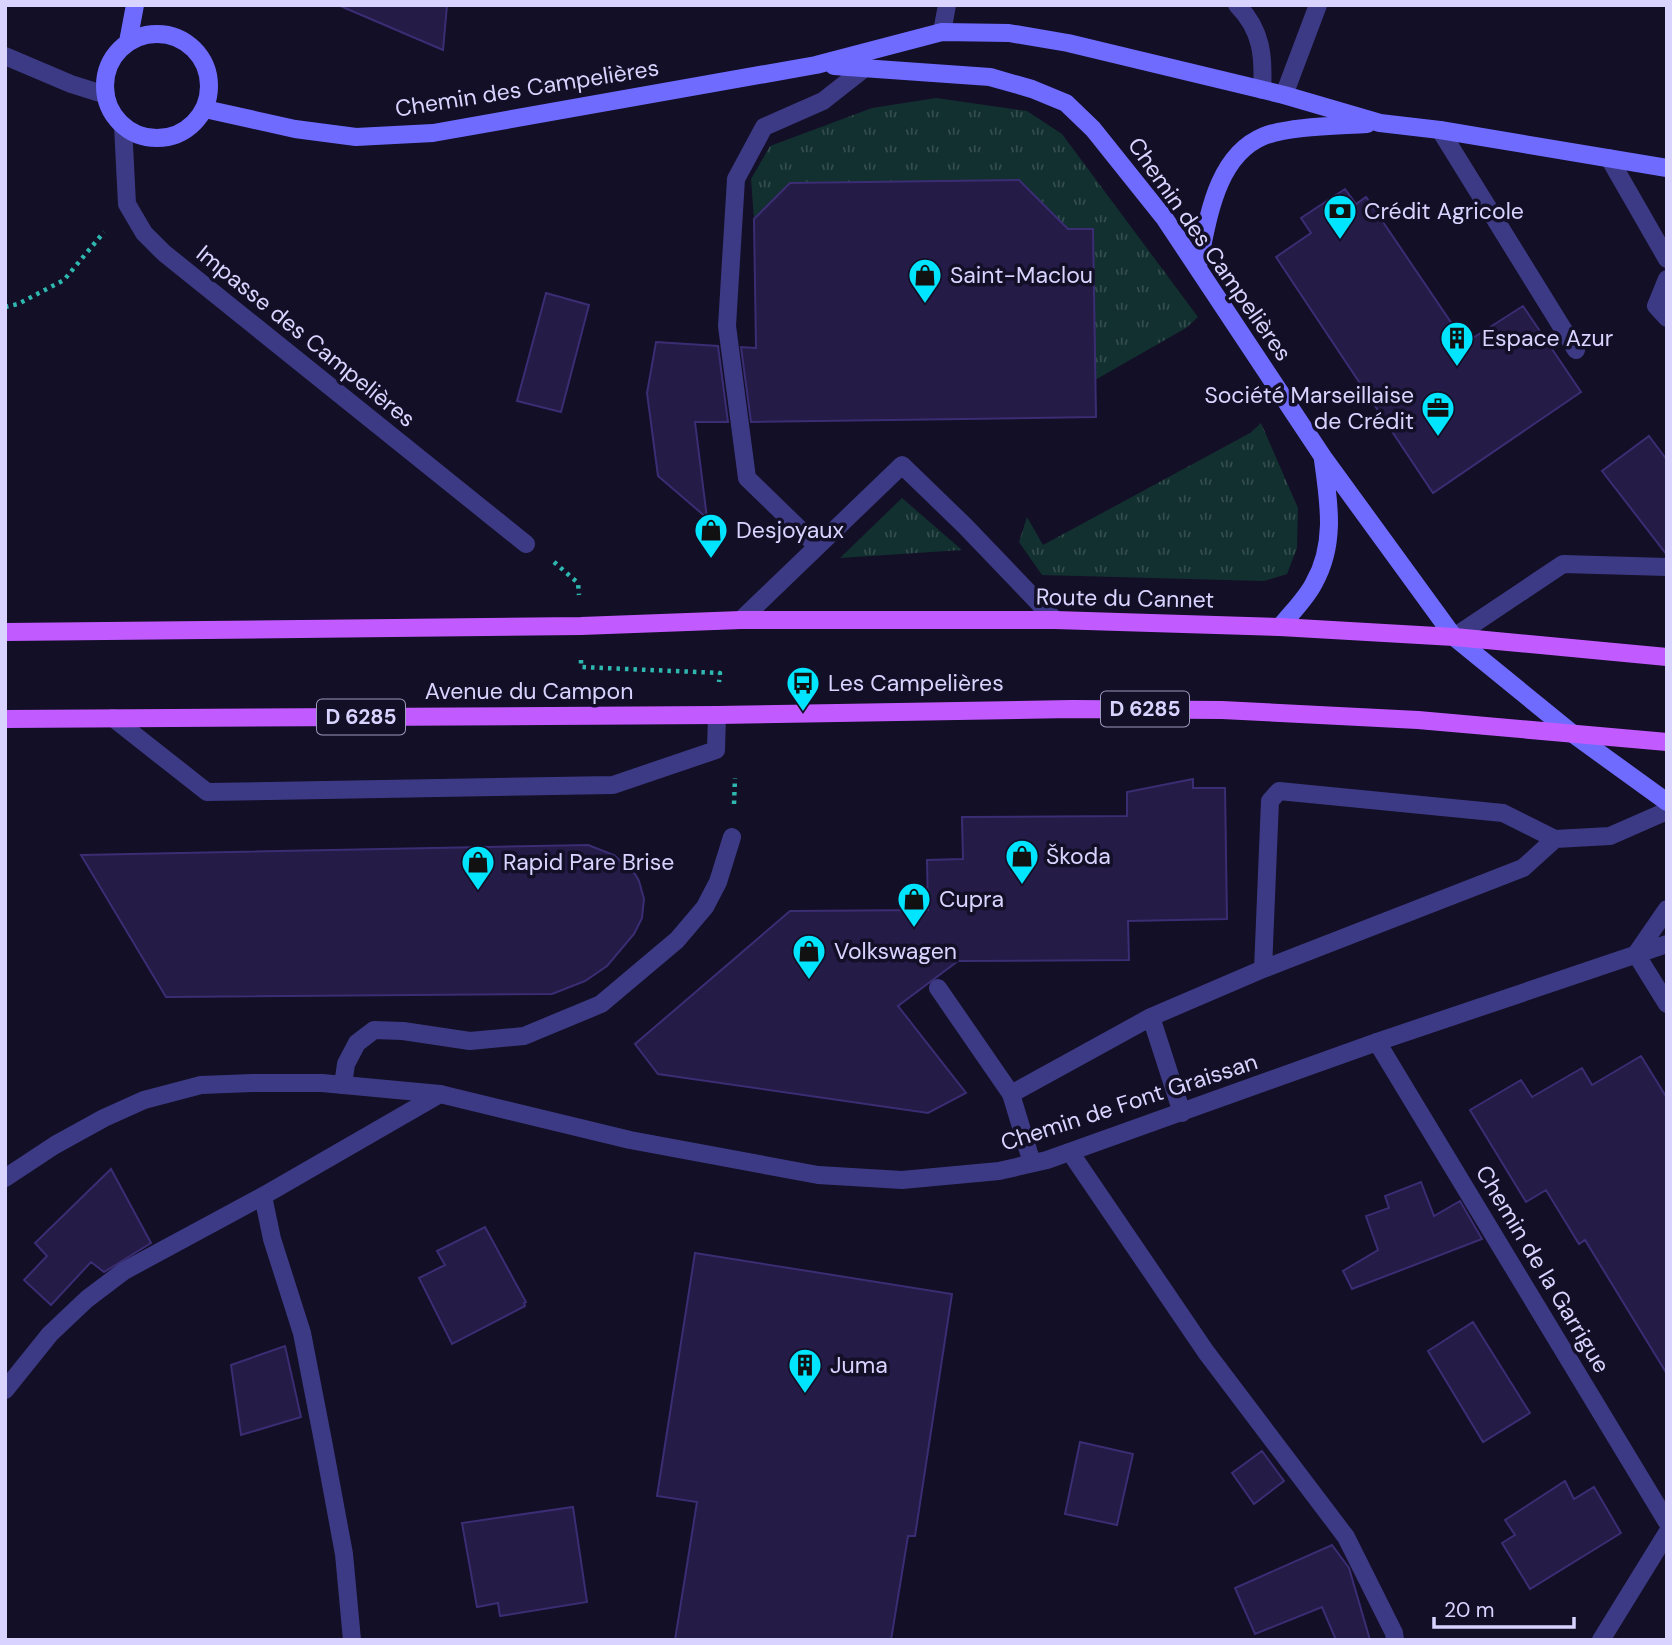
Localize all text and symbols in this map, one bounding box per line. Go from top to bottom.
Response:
street label: Chemin des Campelières [393,52,661,124]
street label: Chemin des Campelières [1121,131,1299,367]
bank icon: Crédit Agricole [1321,192,1359,241]
place label: Crédit Agricole [1364,196,1524,226]
street label: Impasse des Campelières [190,238,422,434]
shop icon: Saint-Maclou [906,256,944,305]
place label: Saint-Maclou [950,260,1093,290]
building icon: Espace Azur [1438,319,1476,368]
place label: Espace Azur [1482,323,1613,353]
place label: Société Marseillaise de Crédit [1204,380,1414,436]
office icon: Société Marseillaise de Crédit [1419,389,1457,438]
shop icon: Desjoyaux [692,511,730,560]
place label: Desjoyaux [736,515,844,545]
street label: Route du Cannet [1036,581,1214,615]
bus stop icon: Les Campelières [784,664,822,713]
place label: Les Campelières [828,668,1004,698]
street label: Avenue du Campon [425,676,633,706]
road number: D 6285 [1101,692,1189,726]
road number: D 6285 [317,700,405,734]
shop icon: Škoda [1003,837,1041,886]
place label: Škoda [1046,841,1111,871]
shop icon: Rapid Pare Brise [459,843,497,892]
place label: Rapid Pare Brise [503,847,674,877]
shop icon: Cupra [895,880,933,929]
place label: Cupra [939,884,1004,914]
shop icon: Volkswagen [790,932,828,981]
place label: Volkswagen [834,936,957,966]
street label: Chemin de Font Graissan [997,1046,1261,1158]
street label: Chemin de la Garrigue [1469,1160,1617,1378]
building icon: Juma [786,1346,824,1395]
place label: Juma [830,1350,888,1380]
scale bar [1434,1586,1574,1630]
text: 20 m [1444,1596,1495,1624]

